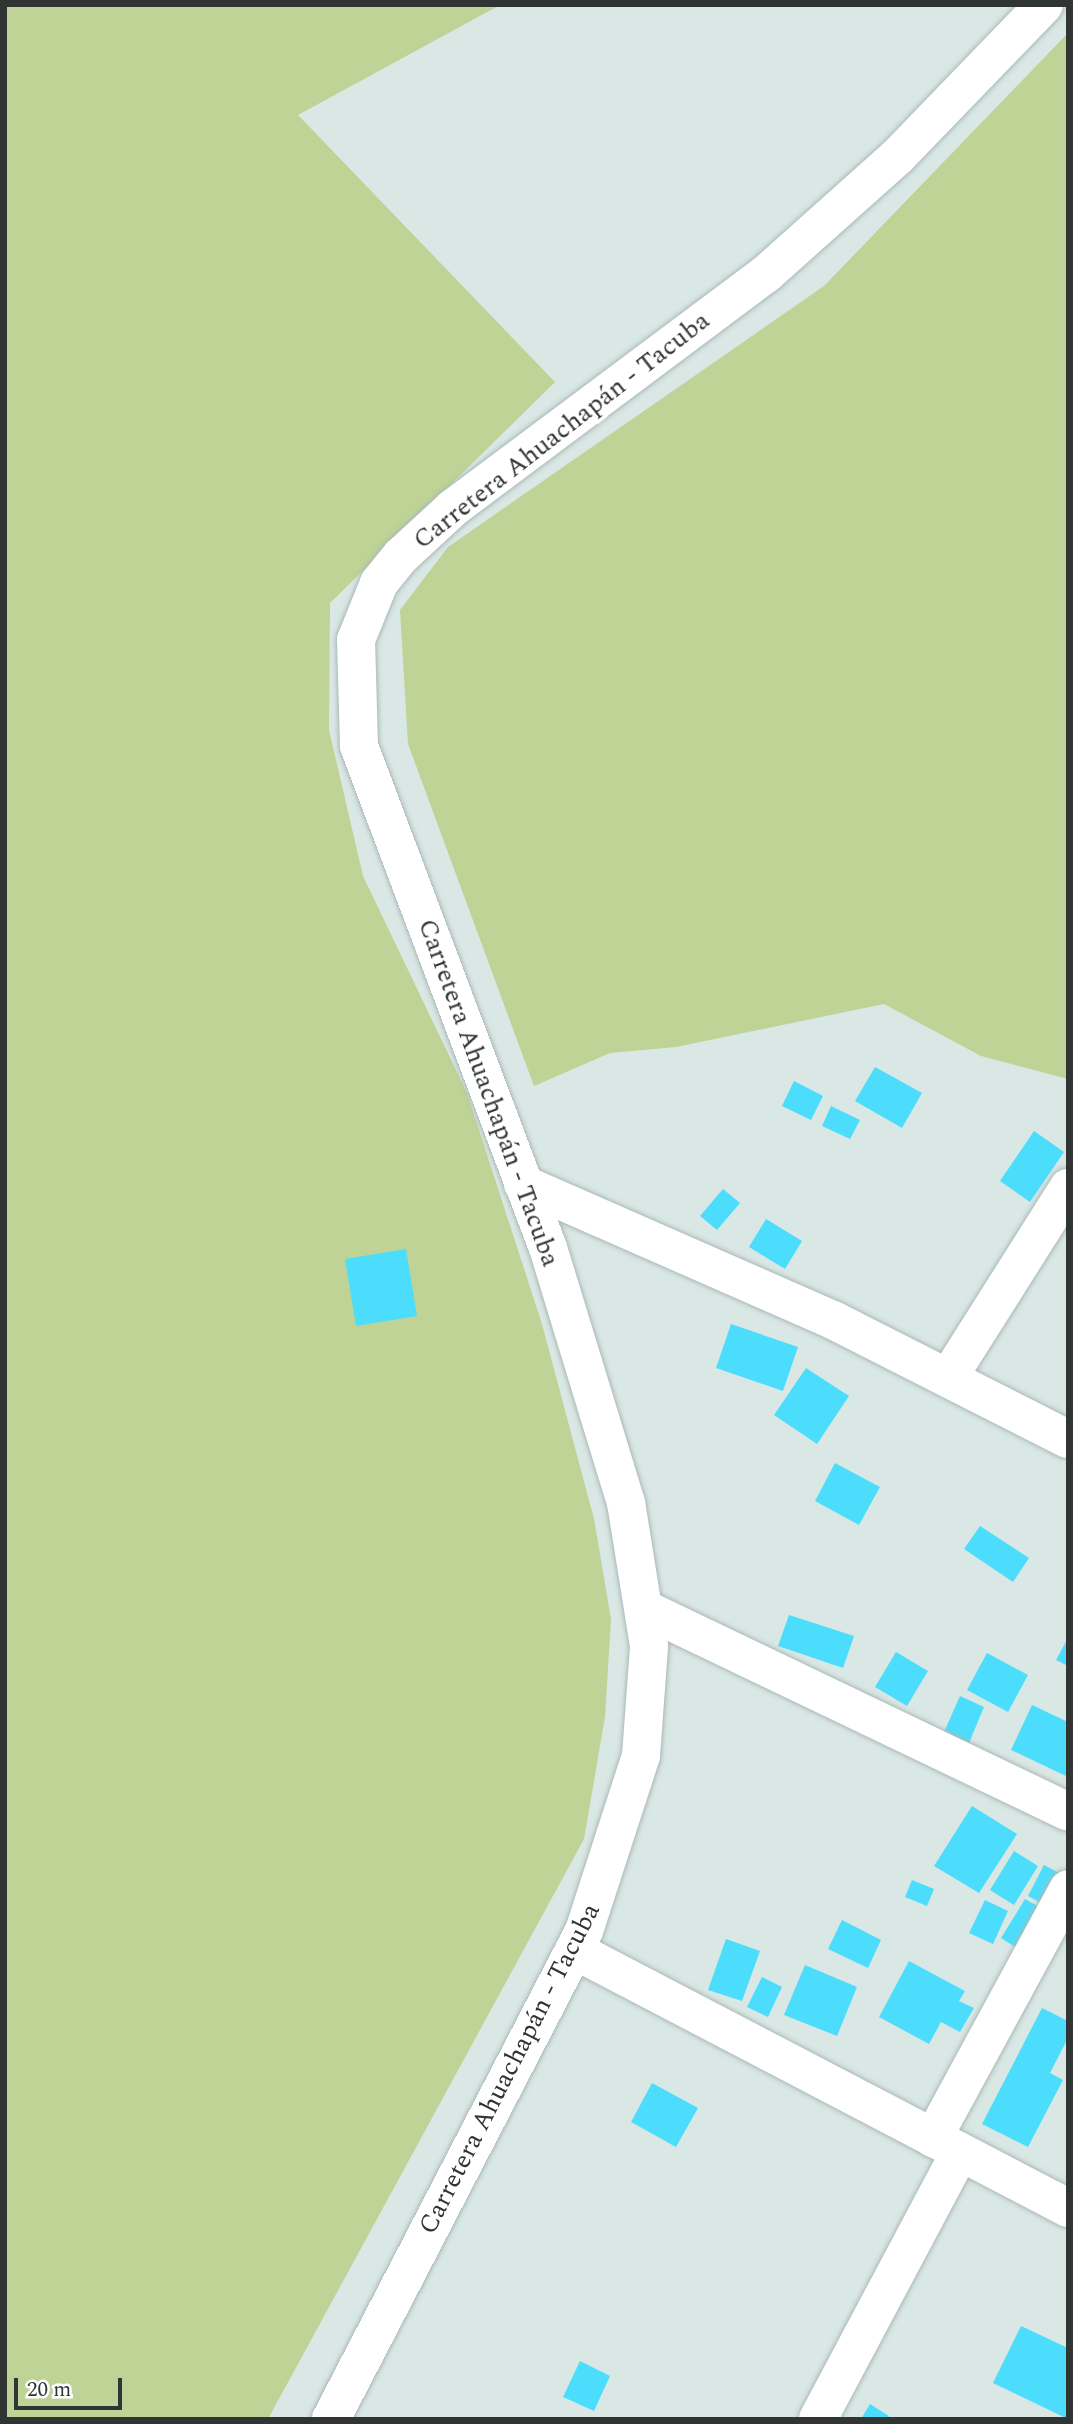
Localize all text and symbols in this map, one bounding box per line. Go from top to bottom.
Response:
street label: Carretera Ahuachapán - Tacuba [408,306,716,556]
street label: Carretera Ahuachapán - Tacuba [411,915,565,1271]
street label: Carretera Ahuachapán - Tacuba [413,1898,607,2240]
scale bar [18,2364,126,2408]
text: 20 m [27,2374,71,2406]

